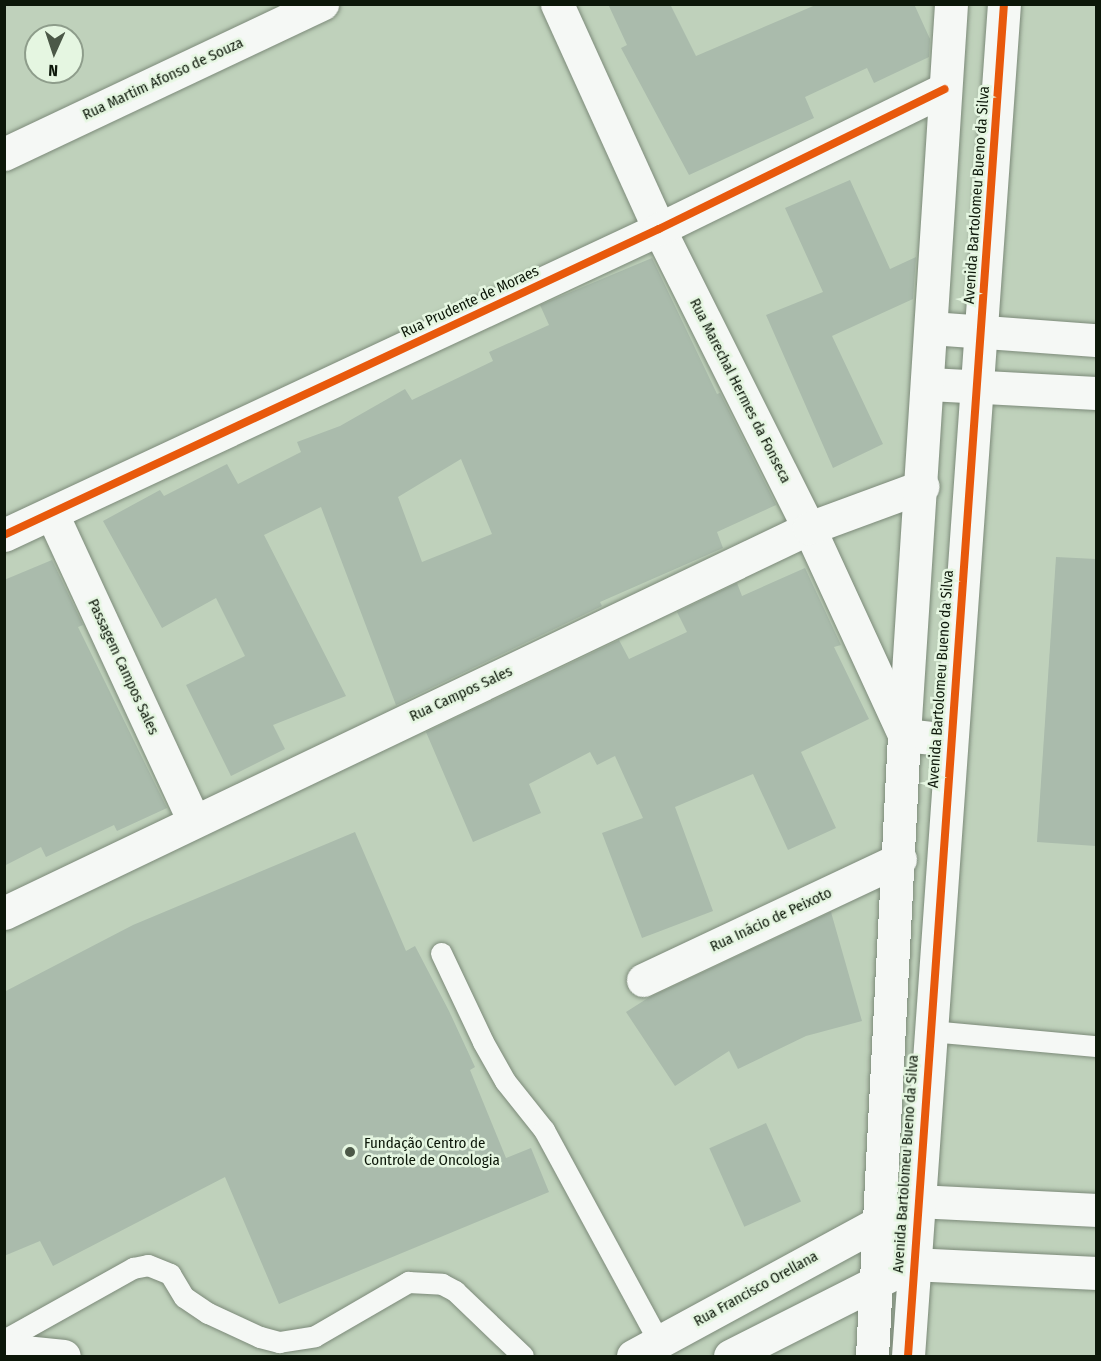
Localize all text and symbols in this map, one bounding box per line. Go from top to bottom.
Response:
north arrow [24,24,84,84]
street label: Rua Martim Afonso de Souza [80,34,246,124]
text: N [48,61,58,80]
street label: Avenida Bartolomeu Bueno da Silva [960,85,994,305]
street label: Rua Prudente de Moraes [398,262,542,342]
street label: Rua Marechal Hermes da Fonseca [685,296,795,486]
street label: Avenida Bartolomeu Bueno da Silva [924,569,958,789]
street label: Passagem Campos Sales [84,596,162,738]
street label: Rua Campos Sales [407,662,515,726]
street label: Rua Inácio de Peixoto [707,884,835,956]
street label: Avenida Bartolomeu Bueno da Silva [889,1054,923,1274]
place label: Fundação Centro de Controle de Oncologia [364,1134,500,1169]
marker: Fundação Centro de Controle de Oncologia [341,1143,359,1161]
street label: Rua Francisco Orellana [691,1247,821,1331]

